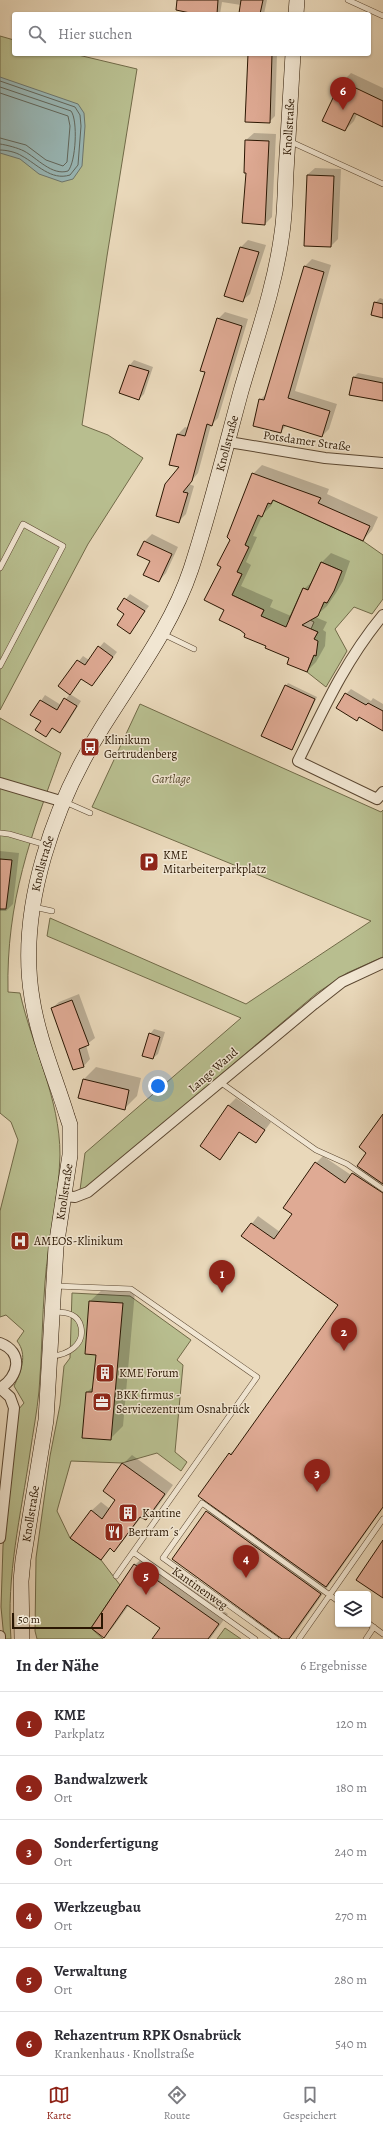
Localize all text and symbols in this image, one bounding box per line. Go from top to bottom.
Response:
search box [12,12,371,56]
icon: search [26,23,48,45]
text: Hier suchen [58,24,132,44]
pin: 6 [330,77,356,110]
street label: Knollstraße [279,98,298,156]
street label: Knollstraße [212,414,242,473]
street label: Potsdamer Straße [262,427,352,455]
place label: Klinikum Gertrudenberg [104,732,177,762]
bus stop icon: Klinikum Gertrudenberg [79,736,101,758]
park label: Gartlage [152,771,191,787]
street label: Knollstraße [27,833,58,893]
place label: KME Mitarbeiterparkplatz [163,847,266,877]
parking icon: KME Mitarbeiterparkplatz [138,851,160,873]
street label: Lange Wand [185,1044,242,1096]
your location [148,1076,168,1096]
street label: Knollstraße [52,1162,77,1221]
hospital icon: AMEOS-Klinikum [9,1230,31,1252]
place label: AMEOS-Klinikum [33,1233,123,1249]
pin: 1 [209,1260,235,1293]
pin: 2 [331,1318,357,1351]
building icon: KME Forum [94,1362,116,1384]
place label: KME Forum [119,1365,179,1381]
place label: BKK firmus - Servicezentrum Osnabrück [116,1387,250,1417]
office icon: BKK firmus - Servicezentrum Osnabrück [91,1391,113,1413]
pin: 3 [304,1459,330,1492]
street label: Knollstraße [18,1484,43,1543]
building icon: Kantine [117,1502,139,1524]
place label: Kantine [142,1505,181,1521]
restaurant icon: Bertram´s [103,1521,125,1543]
place label: Bertram´s [128,1524,179,1540]
pin: 4 [233,1545,259,1578]
pin: 5 [133,1562,159,1595]
street label: Kantinenweg [169,1563,231,1613]
map controls [335,1591,371,1627]
button: layers [335,1591,371,1627]
scale bar [12,1611,103,1630]
text: 50 m [18,1612,40,1627]
text: In der Nähe [16,1654,99,1677]
text: 6 Ergebnisse [300,1657,367,1674]
text: KME [54,1705,85,1725]
text: 1 [27,1715,31,1732]
text: 120 m [336,1715,367,1732]
text: Parkplatz [54,1725,105,1742]
text: Bandwalzwerk [54,1769,148,1789]
text: 2 [26,1779,32,1796]
text: 180 m [336,1779,367,1796]
text: Ort [54,1789,72,1806]
text: Sonderfertigung [54,1833,159,1853]
text: 3 [26,1843,32,1860]
text: 240 m [335,1843,367,1860]
text: Ort [54,1853,72,1870]
text: Werkzeugbau [54,1897,141,1917]
text: 4 [26,1907,32,1924]
text: 270 m [335,1907,367,1924]
text: Ort [54,1917,72,1934]
text: Verwaltung [54,1961,127,1981]
text: 5 [26,1971,32,1988]
text: 280 m [334,1971,367,1988]
text: Ort [54,1981,72,1998]
text: Rehazentrum RPK Osnabrück [54,2025,241,2045]
text: 6 [26,2035,32,2052]
text: 540 m [335,2035,367,2052]
text: Krankenhaus · Knollstraße [54,2045,194,2062]
tab: Karte [46,2084,71,2123]
tab: Route [164,2084,190,2123]
tab: Gespeichert [283,2084,337,2123]

